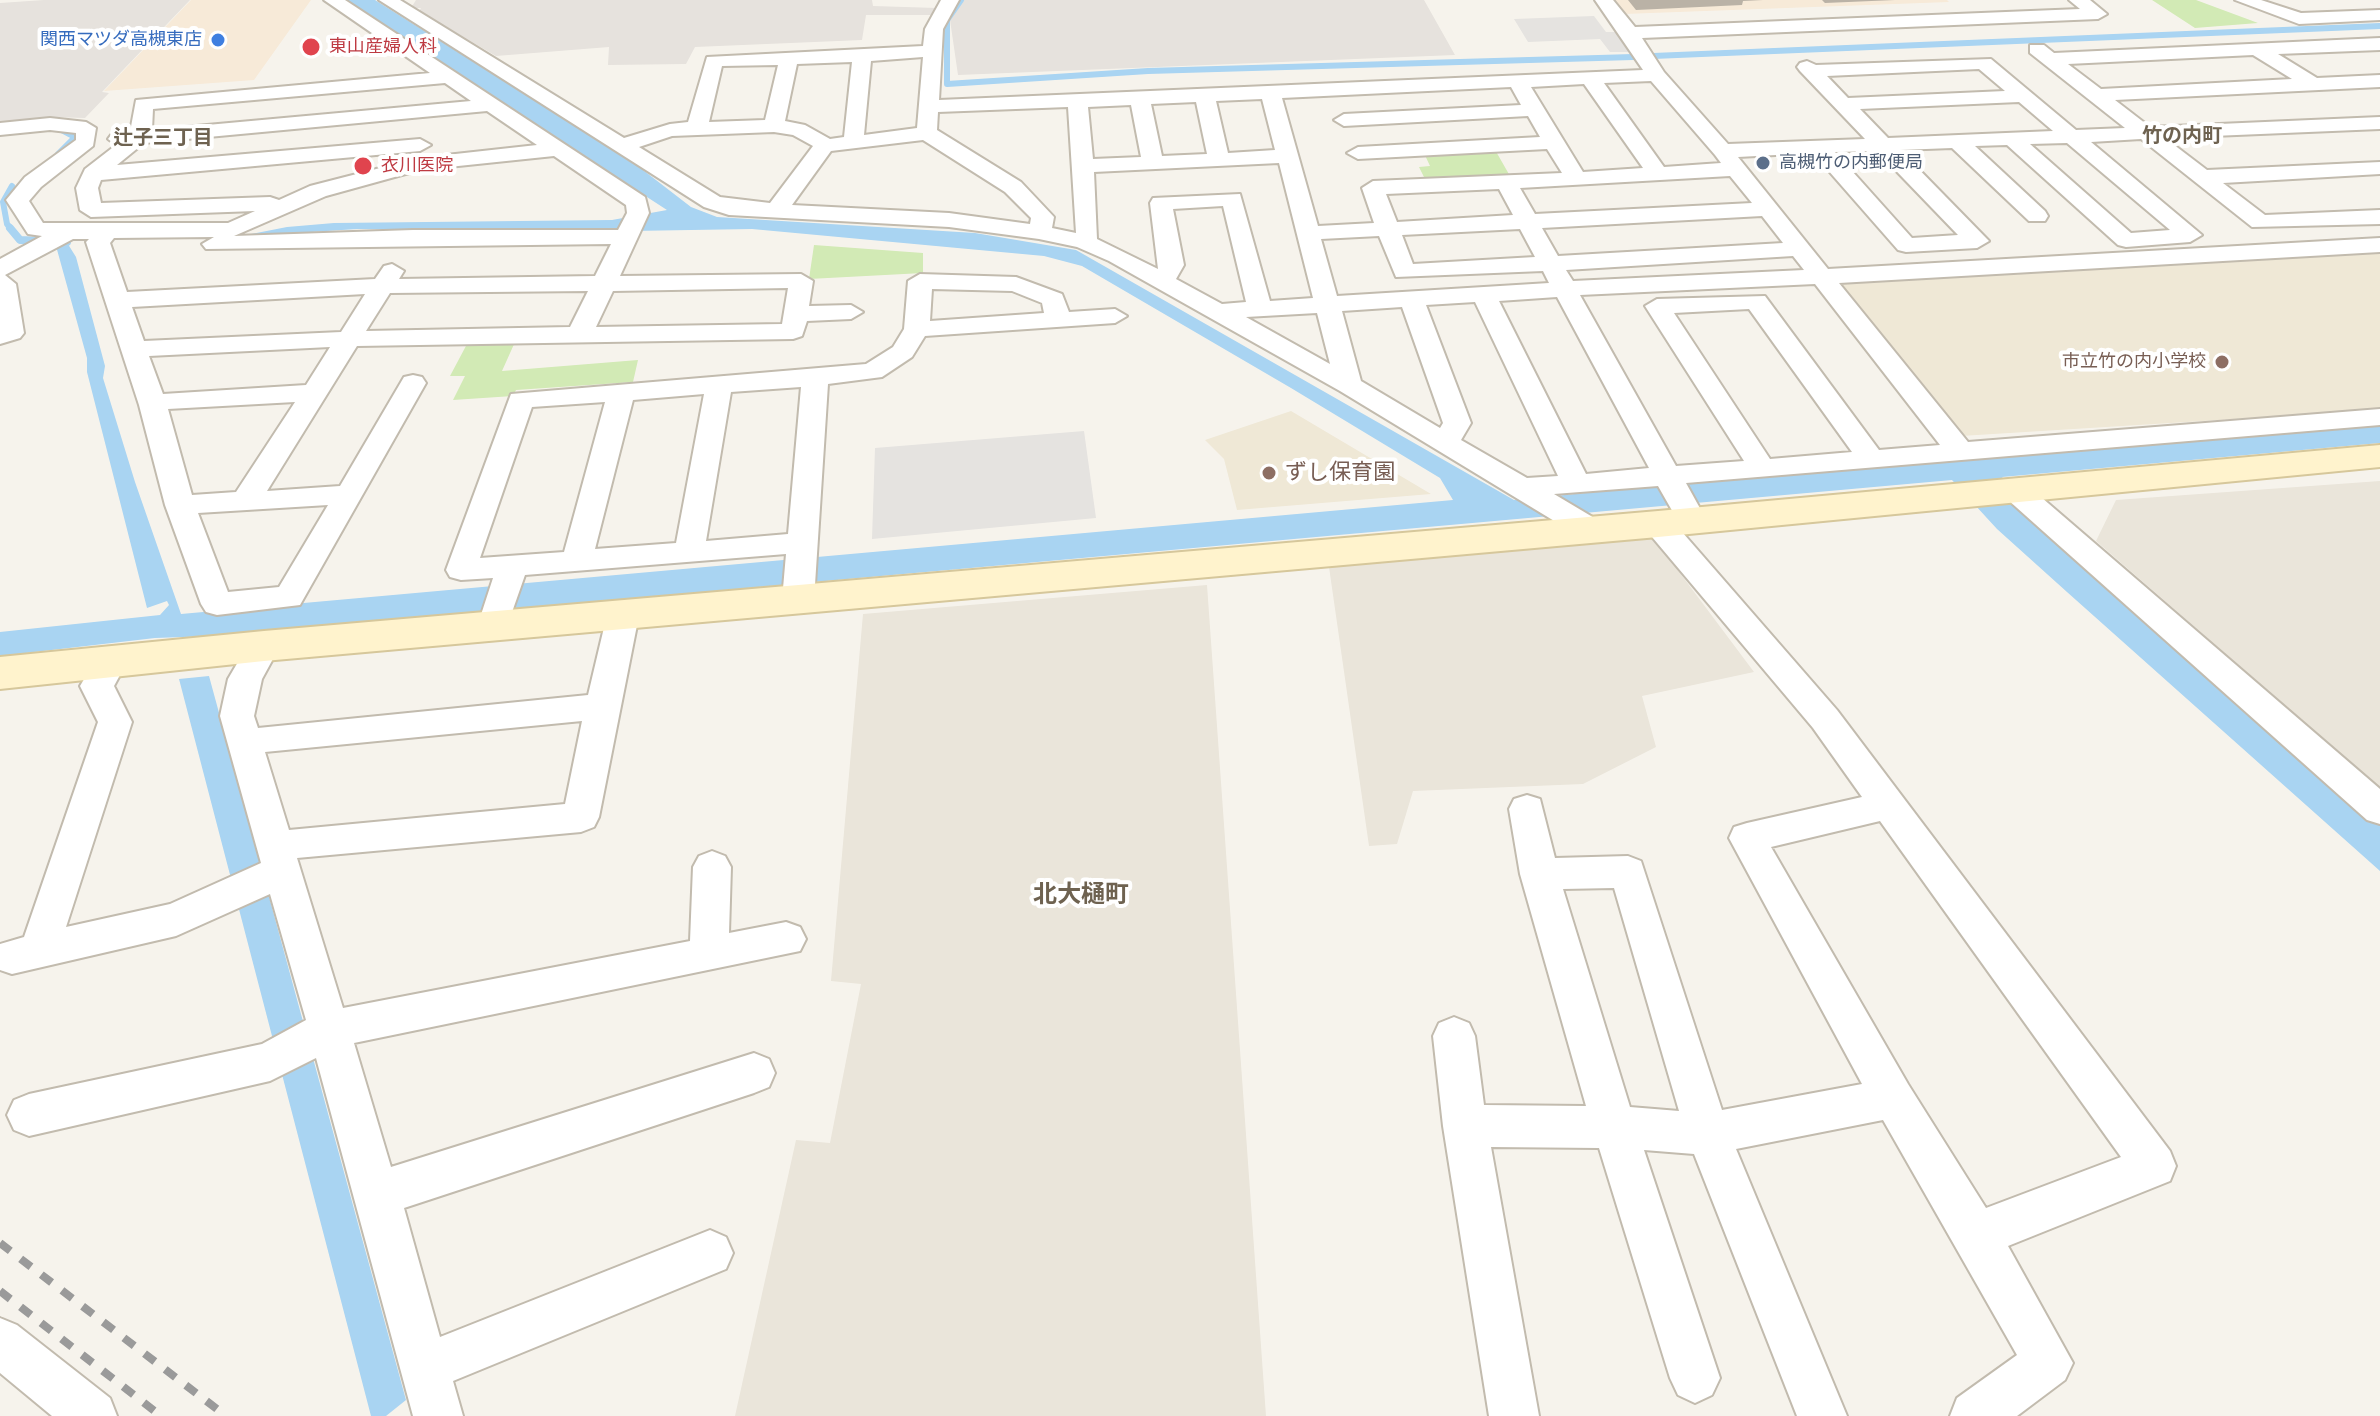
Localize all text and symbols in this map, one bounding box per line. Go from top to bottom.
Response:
place label: 関西マツダ高槻東店 [40,29,202,51]
marker: 関西マツダ高槻東店 [209,31,227,49]
marker: 東山産婦人科 [300,36,322,58]
place label: 東山産婦人科 [329,36,437,58]
district label: 竹の内町 [2142,125,2222,149]
district label: 辻子三丁目 [113,127,213,151]
place label: 高槻竹の内郵便局 [1779,152,1923,174]
marker: 高槻竹の内郵便局 [1754,154,1772,172]
marker: 衣川医院 [352,155,374,177]
place label: 衣川医院 [381,155,453,177]
place label: 市立竹の内小学校 [2062,351,2206,373]
marker: 市立竹の内小学校 [2213,353,2231,371]
place label: ずし保育園 [1285,460,1395,486]
marker: ずし保育園 [1260,464,1278,482]
district label: 北大樋町 [1033,882,1129,910]

